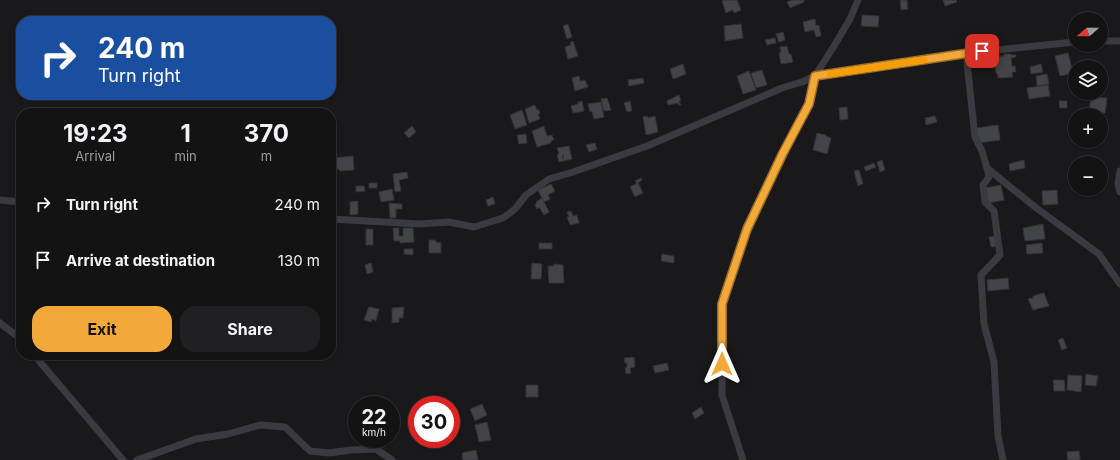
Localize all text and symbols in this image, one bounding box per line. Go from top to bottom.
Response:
north arrow [1068,12,1108,52]
map controls [1068,12,1108,196]
text: 240 m [98,31,185,65]
icon: right [32,32,84,84]
pin [965,34,999,68]
icon: arrive [971,40,993,62]
button: layers [1068,60,1108,100]
text: Turn right [98,65,181,86]
button: + [1068,108,1108,148]
text: 19:23 [63,119,128,148]
text: 1 [180,119,191,148]
text: 370 [244,119,289,148]
text: Arrival [75,148,115,164]
text: min [175,148,197,164]
text: m [261,148,272,164]
button: − [1068,156,1108,196]
icon: right [32,193,54,215]
text: Turn right [66,195,138,214]
text: 240 m [275,195,320,214]
icon: arrive [32,249,54,271]
text: Arrive at destination [66,251,215,270]
text: 130 m [278,251,320,270]
button: Exit [32,306,172,352]
button: Share [180,306,320,352]
position arrow [701,343,743,385]
speed limit sign: 30 [408,396,460,448]
text: 22 [361,405,387,429]
text: km/h [362,426,386,438]

